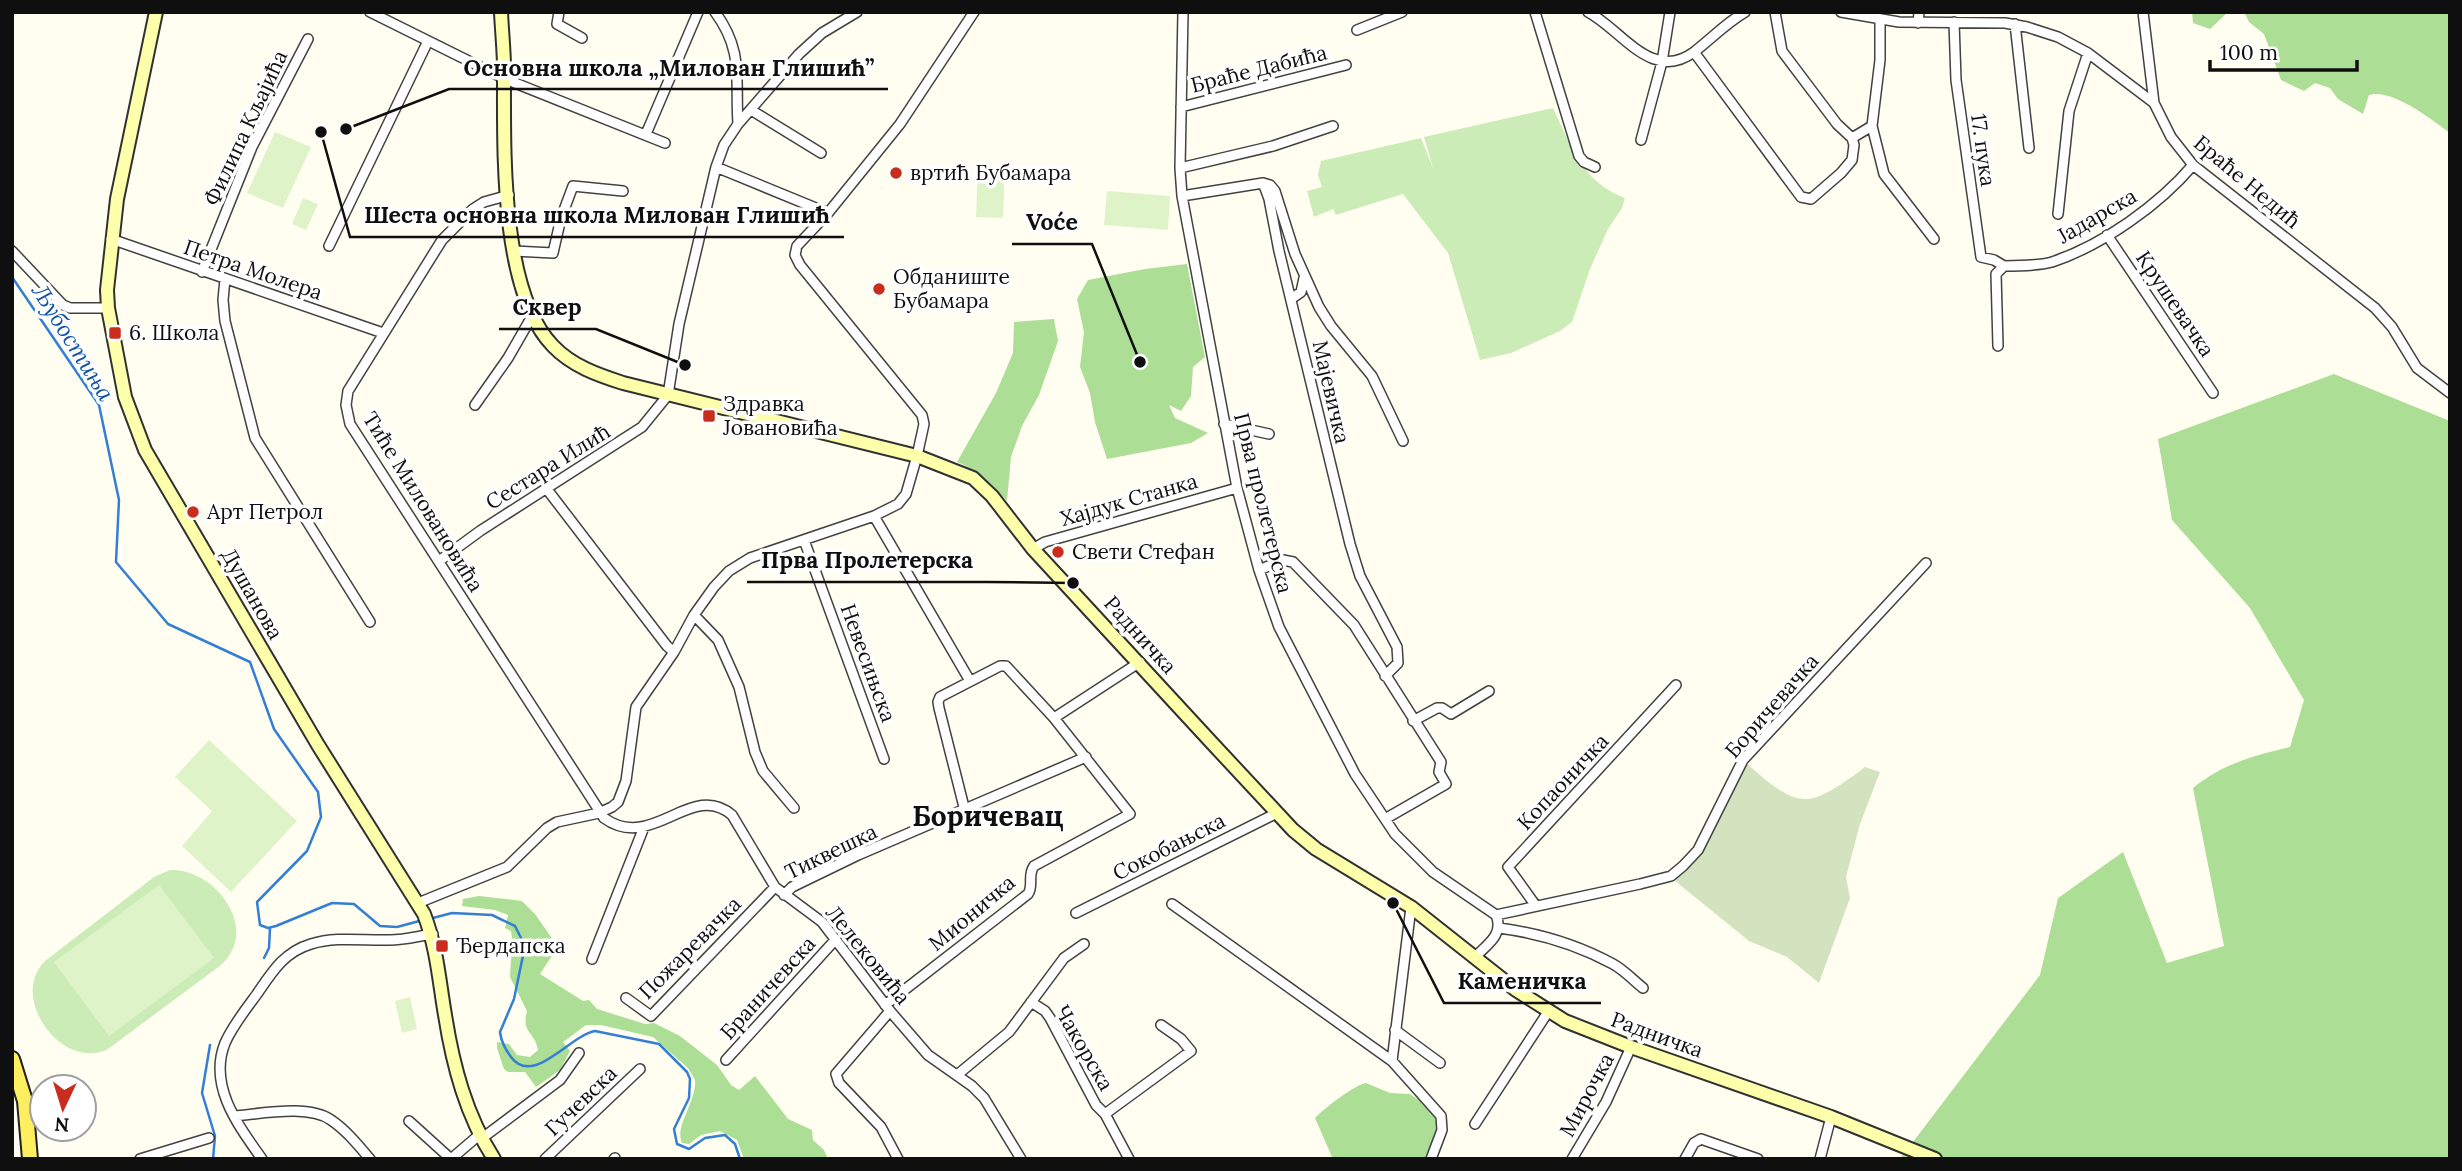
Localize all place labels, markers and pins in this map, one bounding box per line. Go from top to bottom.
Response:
callout: Основна школа „Милован Глишић” [449,45,888,89]
place label: вртић Бубамара [910,159,1071,186]
marker: вртић Бубамара [888,165,904,181]
callout: Шеста основна школа Милован Глишић [350,193,844,237]
callout: Voće [1012,200,1092,244]
place label: Обданиште Бубамара [893,263,1010,314]
marker: Обданиште Бубамара [871,281,887,297]
callout: Сквер [499,285,596,329]
place label: 6. Школа [129,319,220,346]
marker: 6. Школа [107,325,123,341]
place label: Здравка Јовановића [722,390,838,441]
marker: Здравка Јовановића [701,408,717,424]
place label: Арт Петрол [206,498,323,525]
marker: Арт Петрол [185,504,201,520]
callout: Прва Пролетерска [747,538,987,582]
place label: Свети Стефан [1072,538,1215,565]
marker: Свети Стефан [1050,544,1066,560]
place label: Ђердапска [456,932,566,959]
marker: Ђердапска [434,938,450,954]
callout: Каменичка [1444,959,1601,1003]

